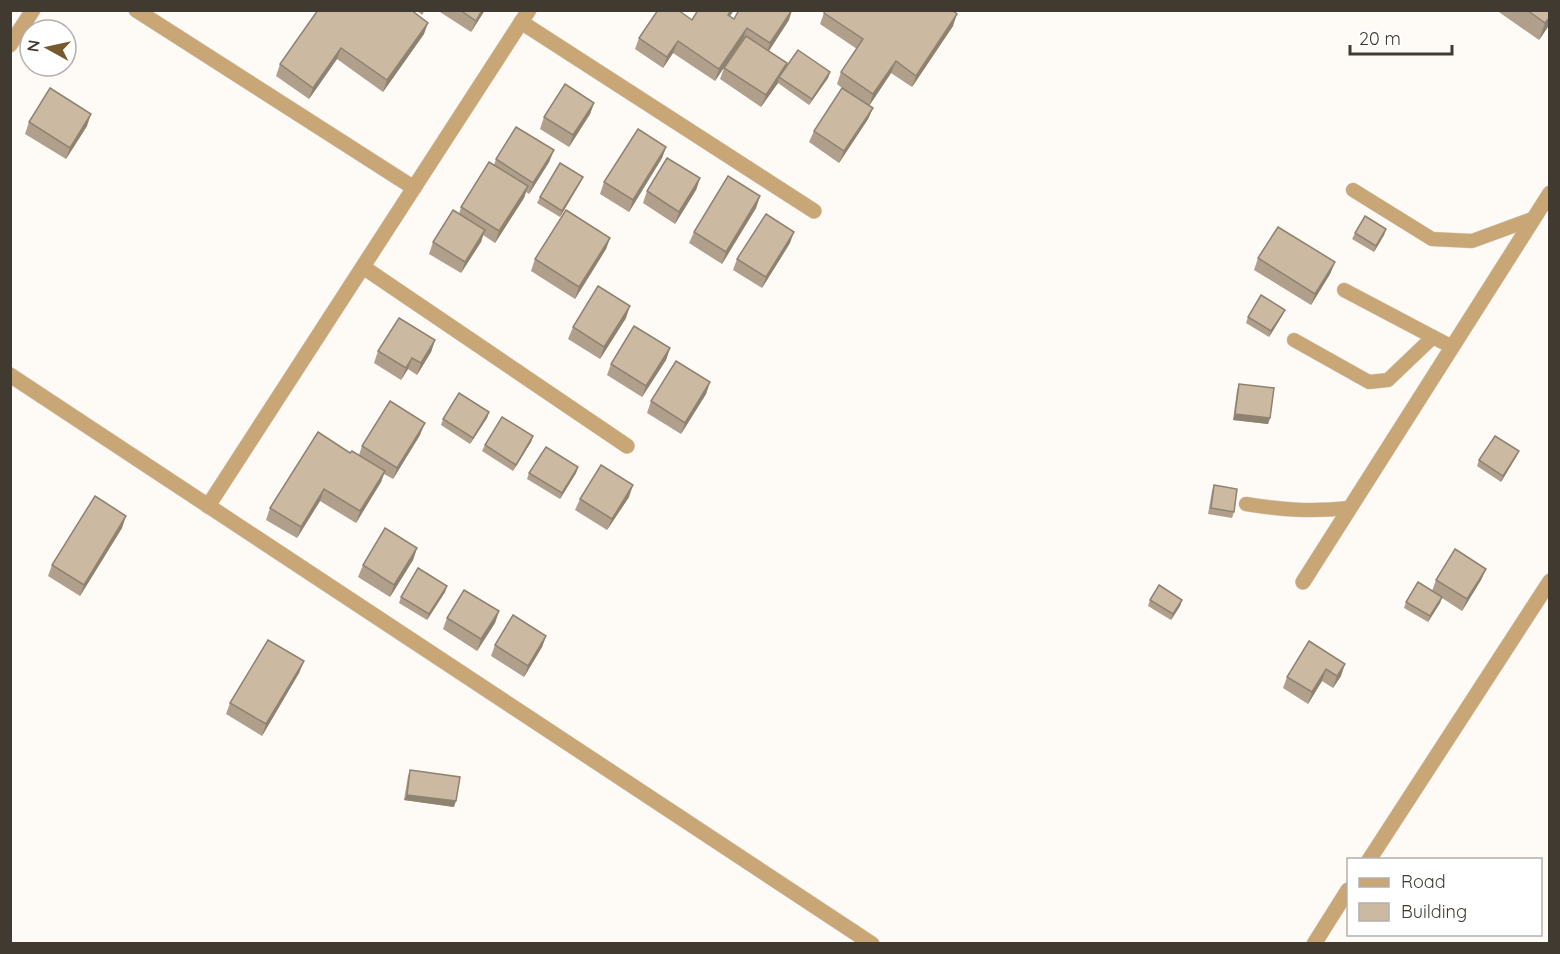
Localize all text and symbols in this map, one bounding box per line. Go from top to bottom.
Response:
north arrow [18,18,78,78]
scale bar [1350,18,1452,56]
text: 20 m [1359,27,1401,50]
text: N [22,39,44,53]
legend [1347,858,1542,936]
text: Road [1401,870,1446,893]
text: Building [1401,900,1467,923]

